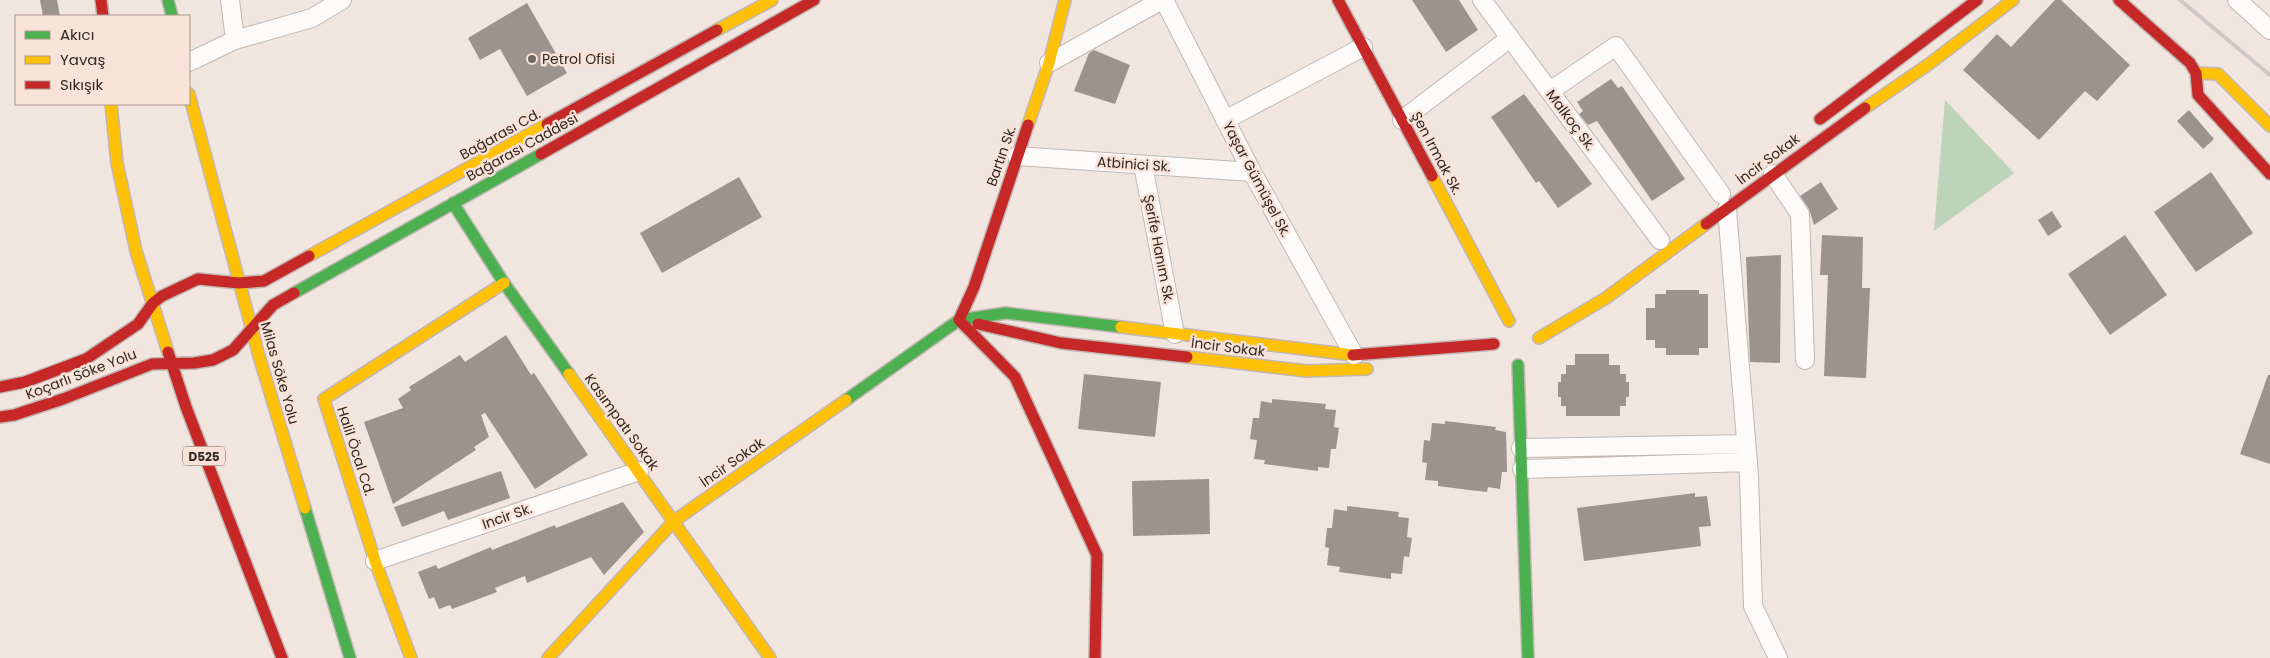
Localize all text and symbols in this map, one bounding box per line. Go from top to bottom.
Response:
legend [15,15,190,105]
text: Akıcı [60,24,94,45]
text: Yavaş [60,49,105,70]
place label: Petrol Ofisi [542,49,615,69]
marker: Petrol Ofisi [526,53,538,65]
text: Sıkışık [60,74,103,95]
street label: Malkoç Sk. [1541,85,1601,155]
street label: Bağarası Cd. [456,104,544,164]
street label: Bağarası Caddesi [463,108,581,186]
street label: Şen Irmak Sk. [1407,108,1467,198]
street label: Yaşar Gümüşel Sk. [1218,118,1296,240]
street label: Bartın Sk. [981,123,1021,189]
street label: İncir Sokak [1732,128,1804,189]
street label: Atbinici Sk. [1096,151,1172,177]
street label: Şerife Hanım Sk. [1139,193,1179,305]
street label: Milas Söke Yolu [256,319,304,427]
street label: İncir Sokak [1190,333,1267,362]
street label: Koçarlı Söke Yolu [23,344,139,404]
street label: Kasımpatı Sokak [580,369,664,475]
street label: Halil Öcal Cd. [332,404,380,498]
street label: İncir Sokak [696,432,769,492]
road number: D525 [183,446,225,466]
street label: Incir Sk. [479,498,535,534]

